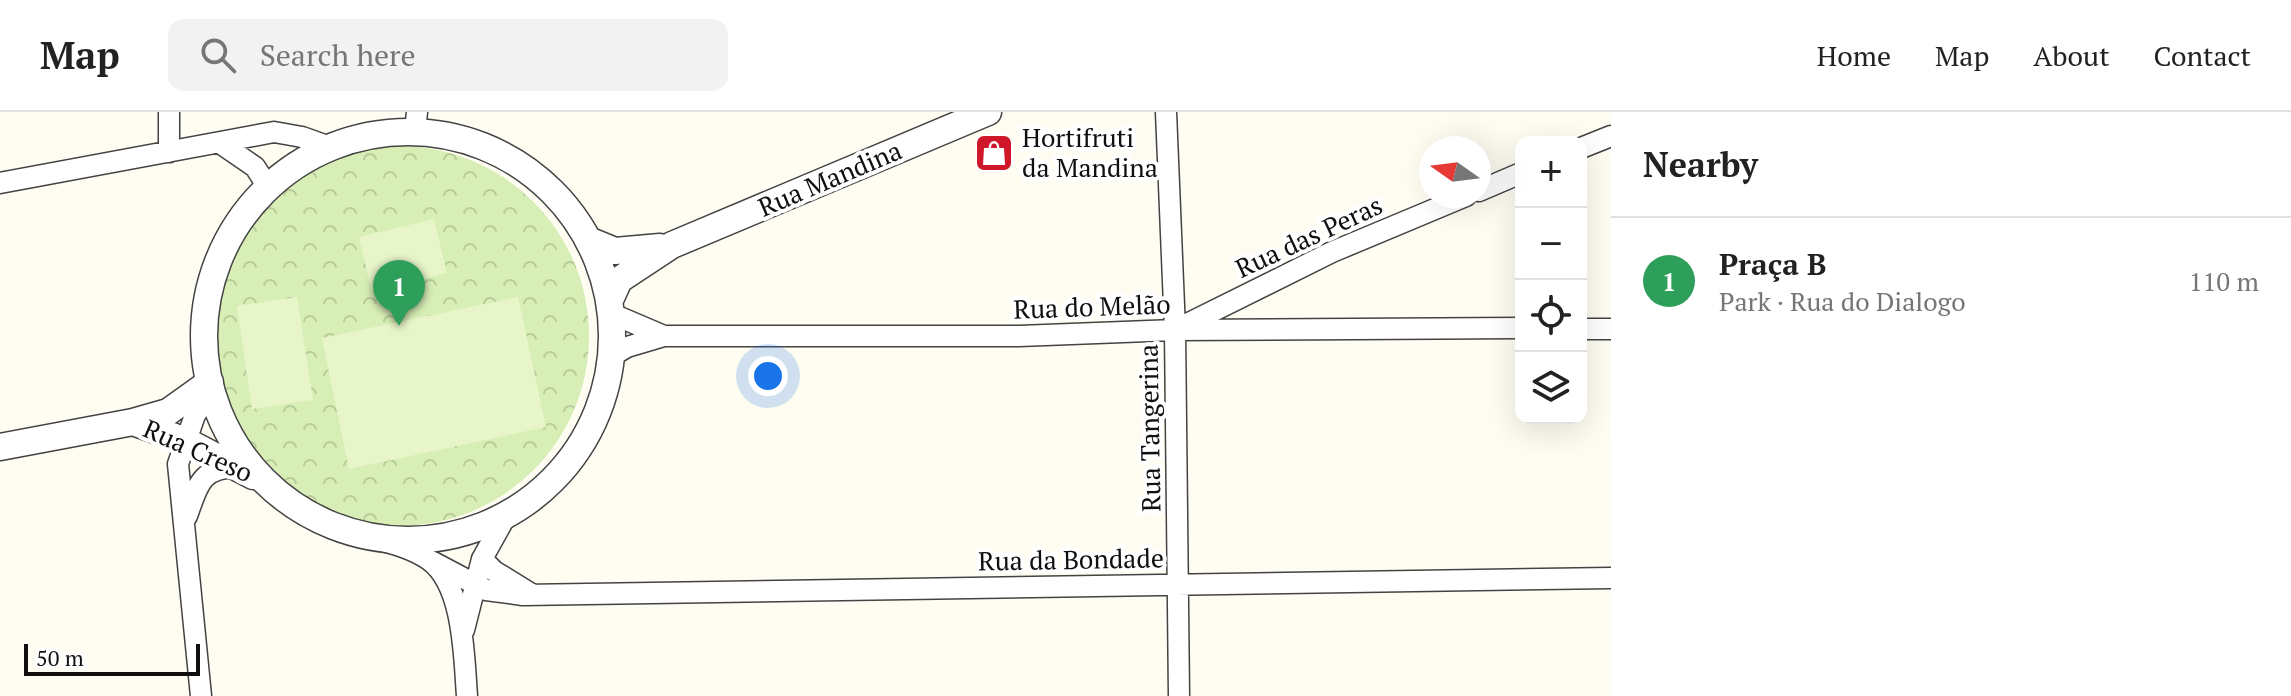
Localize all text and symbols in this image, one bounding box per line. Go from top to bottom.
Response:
search box [168,19,728,91]
text: Map [40,30,120,80]
icon: search [196,33,240,77]
text: Search here [260,35,416,75]
text: Home [1817,37,1891,74]
text: Map [1935,37,1989,74]
text: About [2033,37,2110,74]
text: Contact [2154,37,2251,74]
place label: Hortifruti da Mandina [1022,120,1158,184]
shop icon: Hortifruti da Mandina [973,132,1015,174]
street label: Rua Mandina [753,133,907,224]
north arrow [1419,136,1491,208]
map controls [1515,136,1587,424]
button: + [1515,136,1587,208]
text: Nearby [1643,142,1758,187]
street label: Rua das Peras [1230,187,1387,285]
button: − [1515,208,1587,280]
text: Praça B [1719,244,1826,284]
pin: 1 [373,260,425,326]
text: 1 [1662,264,1676,298]
text: 110 m [2189,264,2259,298]
button: locate [1515,280,1587,352]
text: Park · Rua do Dialogo [1719,284,1966,318]
street label: Rua do Melão [1013,286,1171,326]
street label: Rua Tangerina [1131,344,1167,512]
button: layers [1515,352,1587,424]
your location [748,356,788,396]
street label: Rua Creso [138,411,258,489]
street label: Rua da Bondade [978,540,1164,578]
scale bar [24,640,200,676]
text: 50 m [36,643,84,672]

